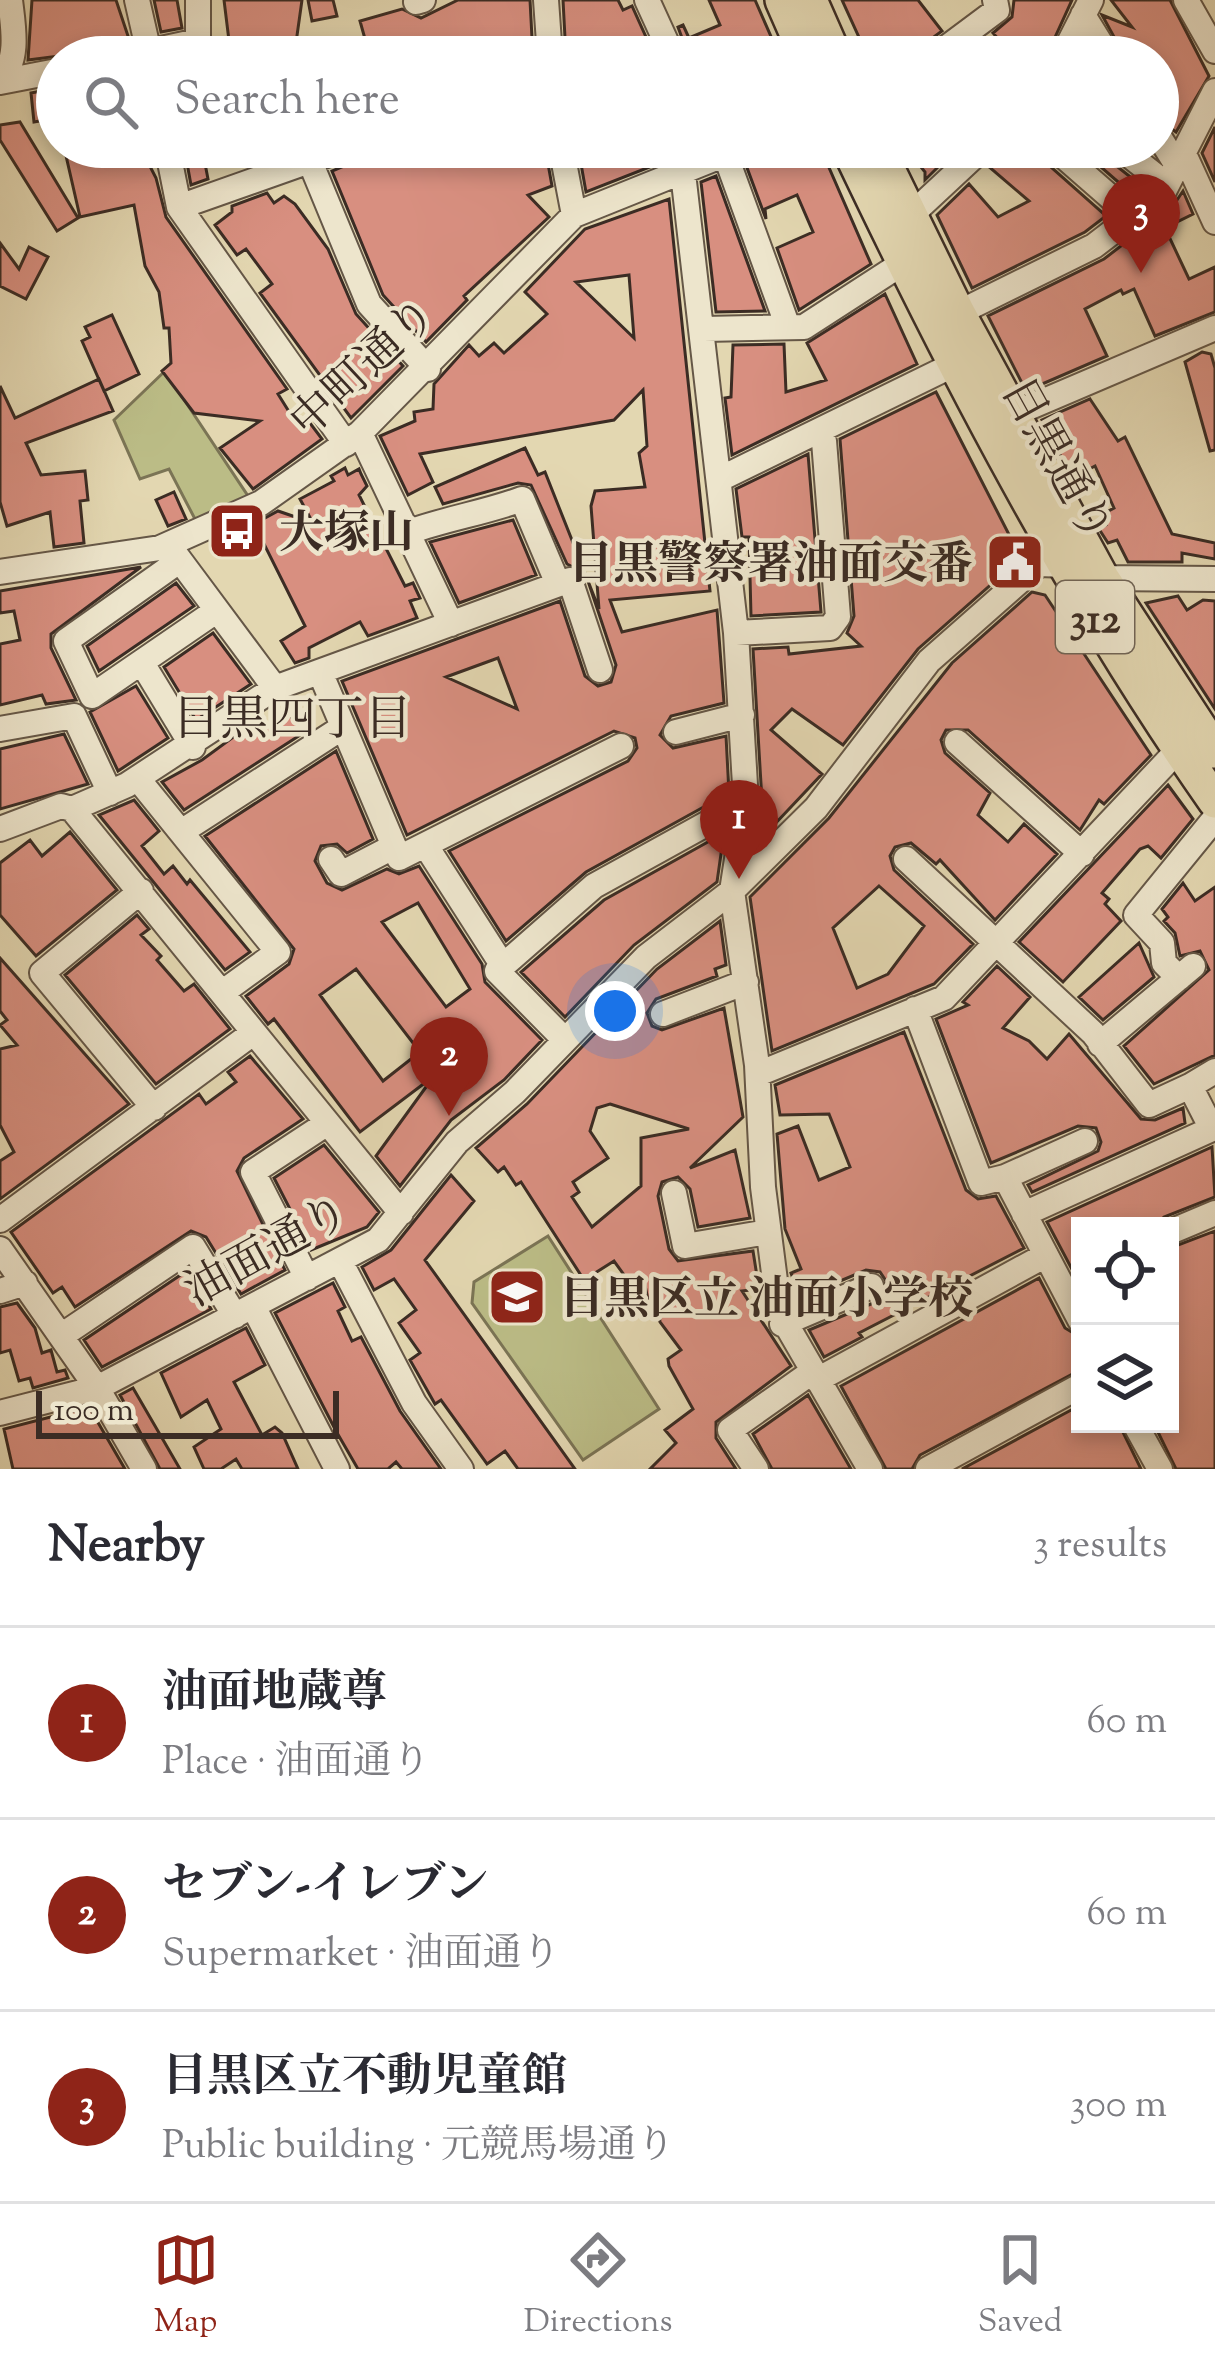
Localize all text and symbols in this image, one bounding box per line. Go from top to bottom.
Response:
search box [36,36,1179,168]
icon: search [78,69,144,135]
text: Search here [174,70,400,135]
pin: 3 [1102,174,1180,273]
street label: 中町通り [278,285,454,455]
street label: 目黒通り [982,367,1126,556]
bus stop icon: 大塚山 [206,500,268,562]
place label: 大塚山 [279,504,414,569]
public building icon: 目黒警察署油面交番 [984,531,1046,593]
place label: 目黒警察署油面交番 [568,535,973,600]
road number: 312 [1056,581,1134,653]
district label: 目黒四丁目 [172,688,412,757]
pin: 1 [700,780,778,879]
your location [585,981,645,1041]
pin: 2 [410,1017,488,1116]
street label: 油面通り [174,1182,363,1326]
map controls [1071,1217,1179,1433]
button: locate [1071,1217,1179,1325]
school or university icon: 目黒区立 油面小学校 [486,1266,548,1328]
place label: 目黒区立 油面小学校 [559,1270,974,1335]
button: layers [1071,1325,1179,1433]
scale bar [36,1385,339,1438]
text: 100 m [54,1388,134,1436]
text: Nearby [48,1511,205,1584]
text: 3 results [1033,1519,1167,1575]
text: 油面地蔵尊 [162,1663,387,1728]
text: 1 [80,1695,94,1751]
text: 60 m [1086,1695,1167,1751]
text: Place · 油面通り [162,1736,431,1792]
text: セブン-イレブン [162,1855,489,1920]
text: 2 [78,1887,96,1943]
text: 60 m [1086,1887,1167,1943]
text: Supermarket · 油面通り [162,1928,561,1984]
text: 目黒区立不動児童館 [162,2047,567,2112]
text: 3 [79,2079,95,2135]
text: 300 m [1070,2079,1167,2135]
text: Public building · 元競馬場通り [162,2120,675,2176]
tab: Map [153,2227,219,2347]
tab: Directions [524,2227,673,2347]
tab: Saved [978,2227,1062,2347]

